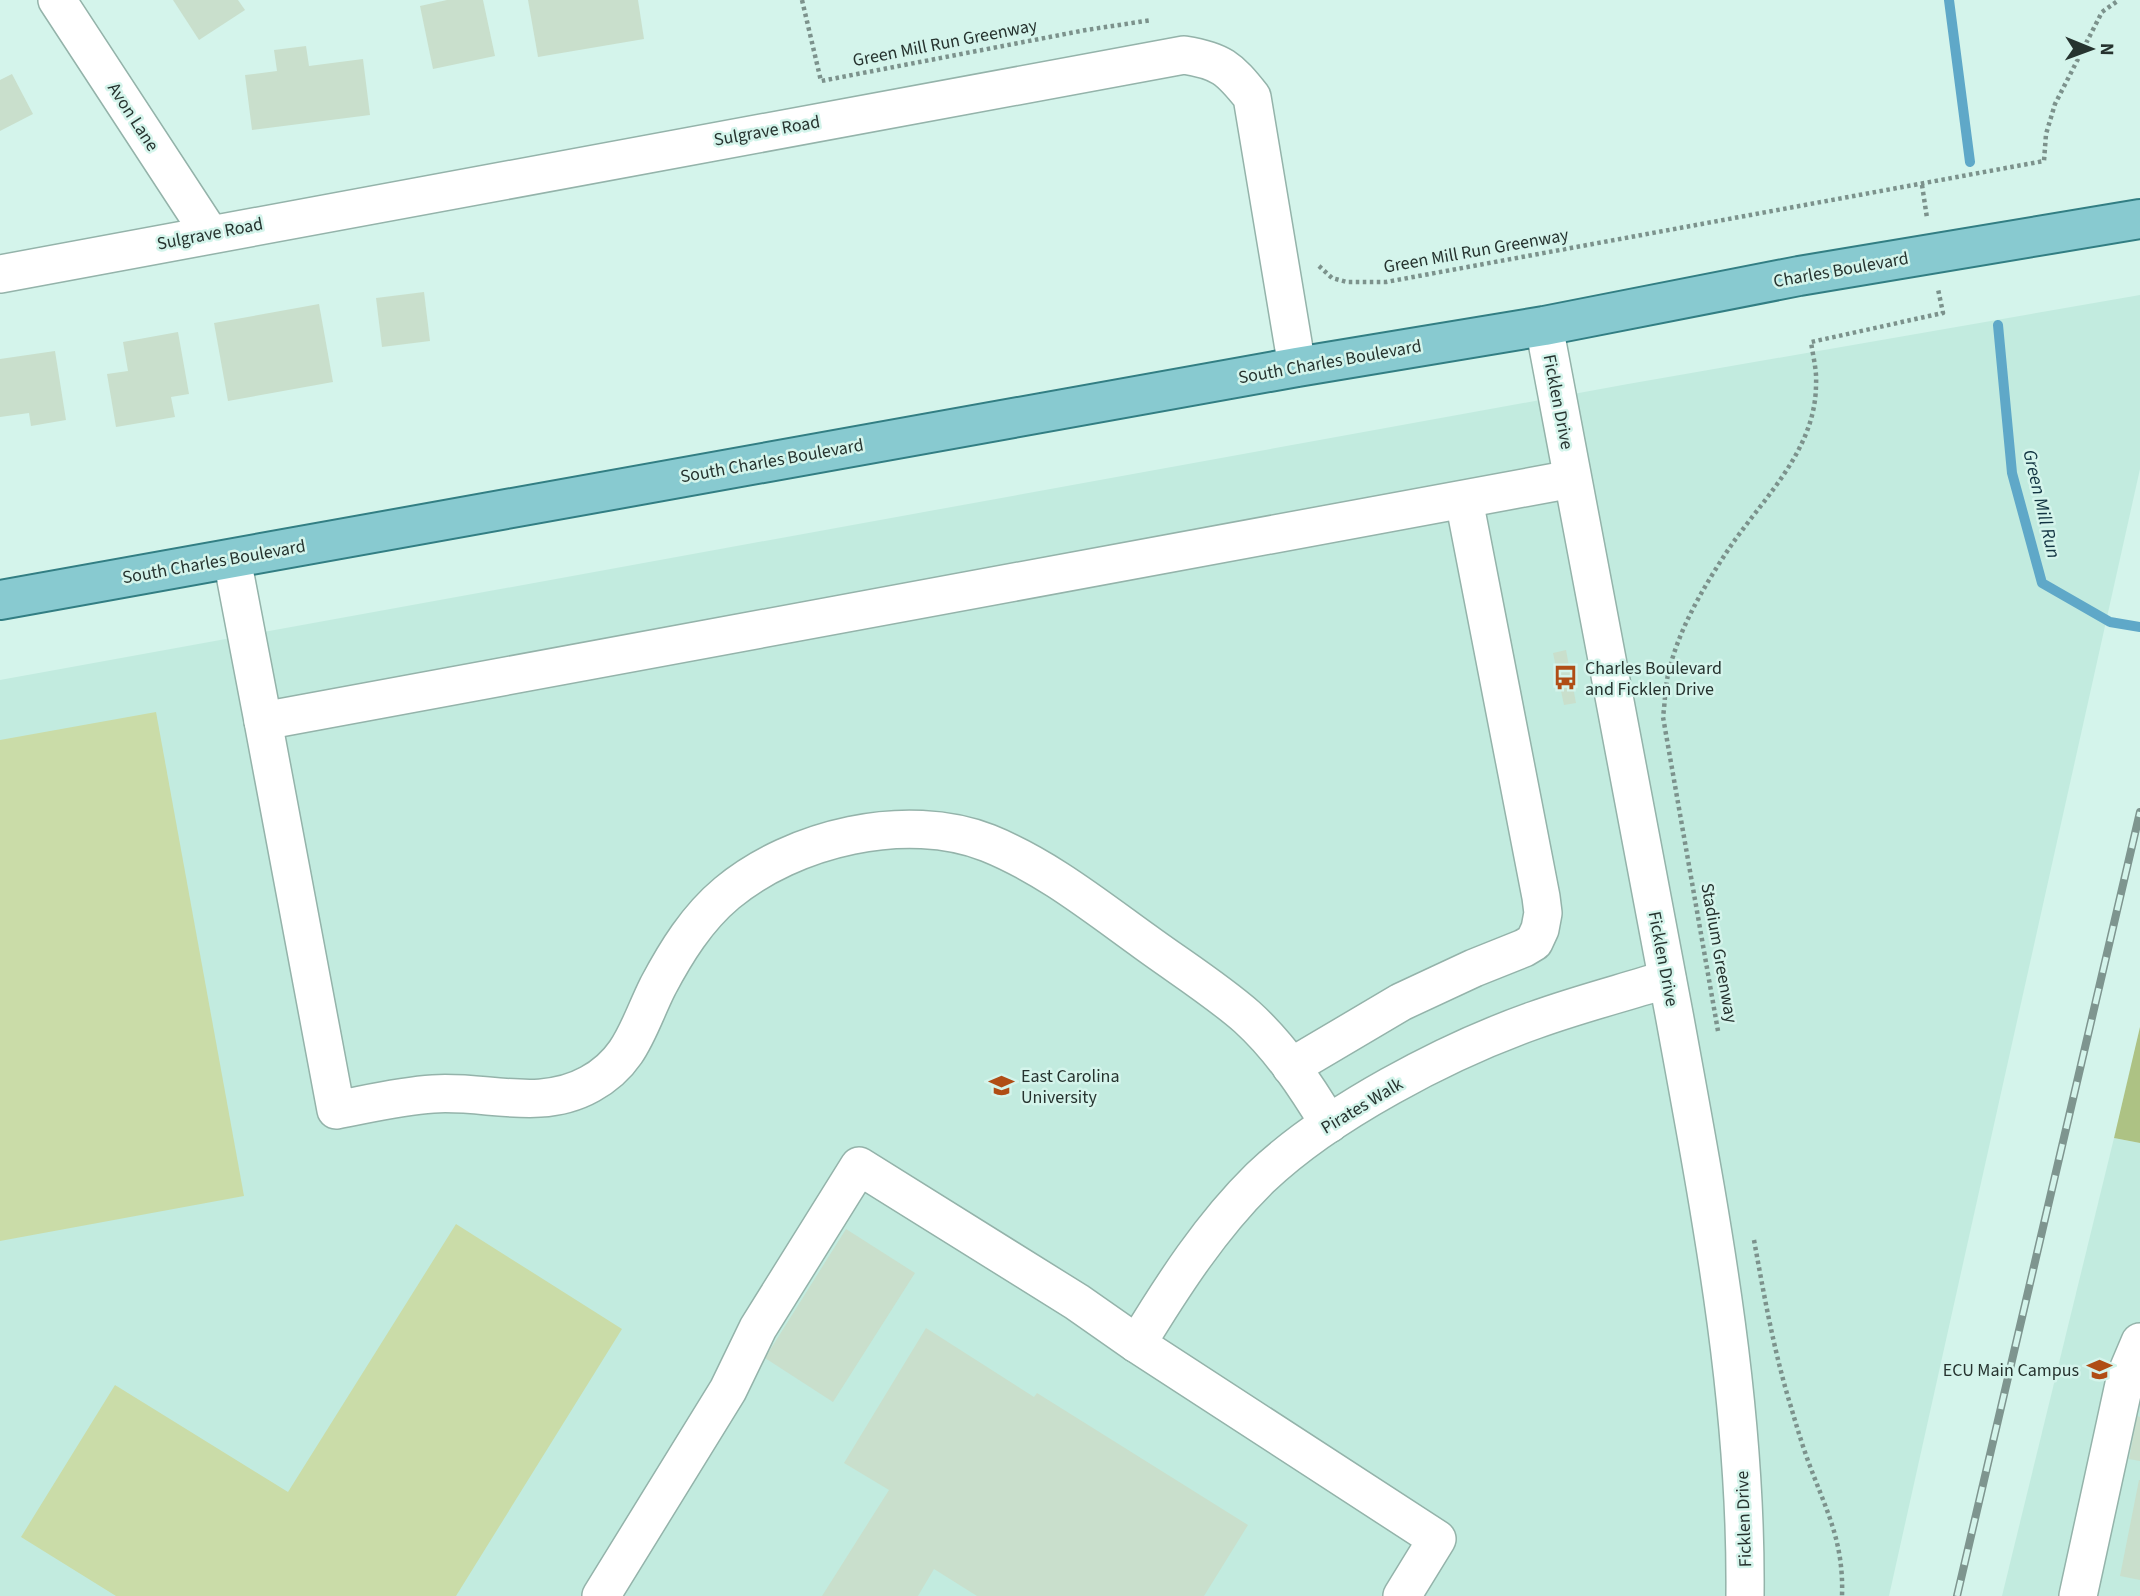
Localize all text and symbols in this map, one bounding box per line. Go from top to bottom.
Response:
street label: Green Mill Run Greenway [851,13,1040,73]
north arrow [2056,14,2126,84]
text: N [2093,43,2120,56]
street label: Avon Lane [101,78,165,156]
street label: Sulgrave Road [712,109,822,153]
street label: Sulgrave Road [155,211,265,257]
street label: Green Mill Run Greenway [1382,222,1571,280]
street label: Charles Boulevard [1771,246,1911,294]
street label: South Charles Boulevard [1236,334,1424,390]
street label: Ficklen Drive [1537,352,1579,452]
street label: South Charles Boulevard [678,433,866,489]
water label: Green Mill Run [2015,447,2067,561]
street label: South Charles Boulevard [120,534,308,590]
place label: Charles Boulevard and Ficklen Drive [1585,656,1722,702]
bus stop icon: Charles Boulevard and Ficklen Drive [1551,664,1579,692]
street label: Stadium Greenway [1694,881,1744,1026]
street label: Ficklen Drive [1642,909,1684,1009]
place label: East Carolina University [1021,1064,1120,1110]
school or university icon: East Carolina University [987,1072,1015,1100]
street label: Pirates Walk [1316,1072,1408,1140]
school or university icon: ECU Main Campus [2085,1356,2113,1384]
place label: ECU Main Campus [1943,1358,2079,1383]
street label: Ficklen Drive [1730,1470,1758,1568]

